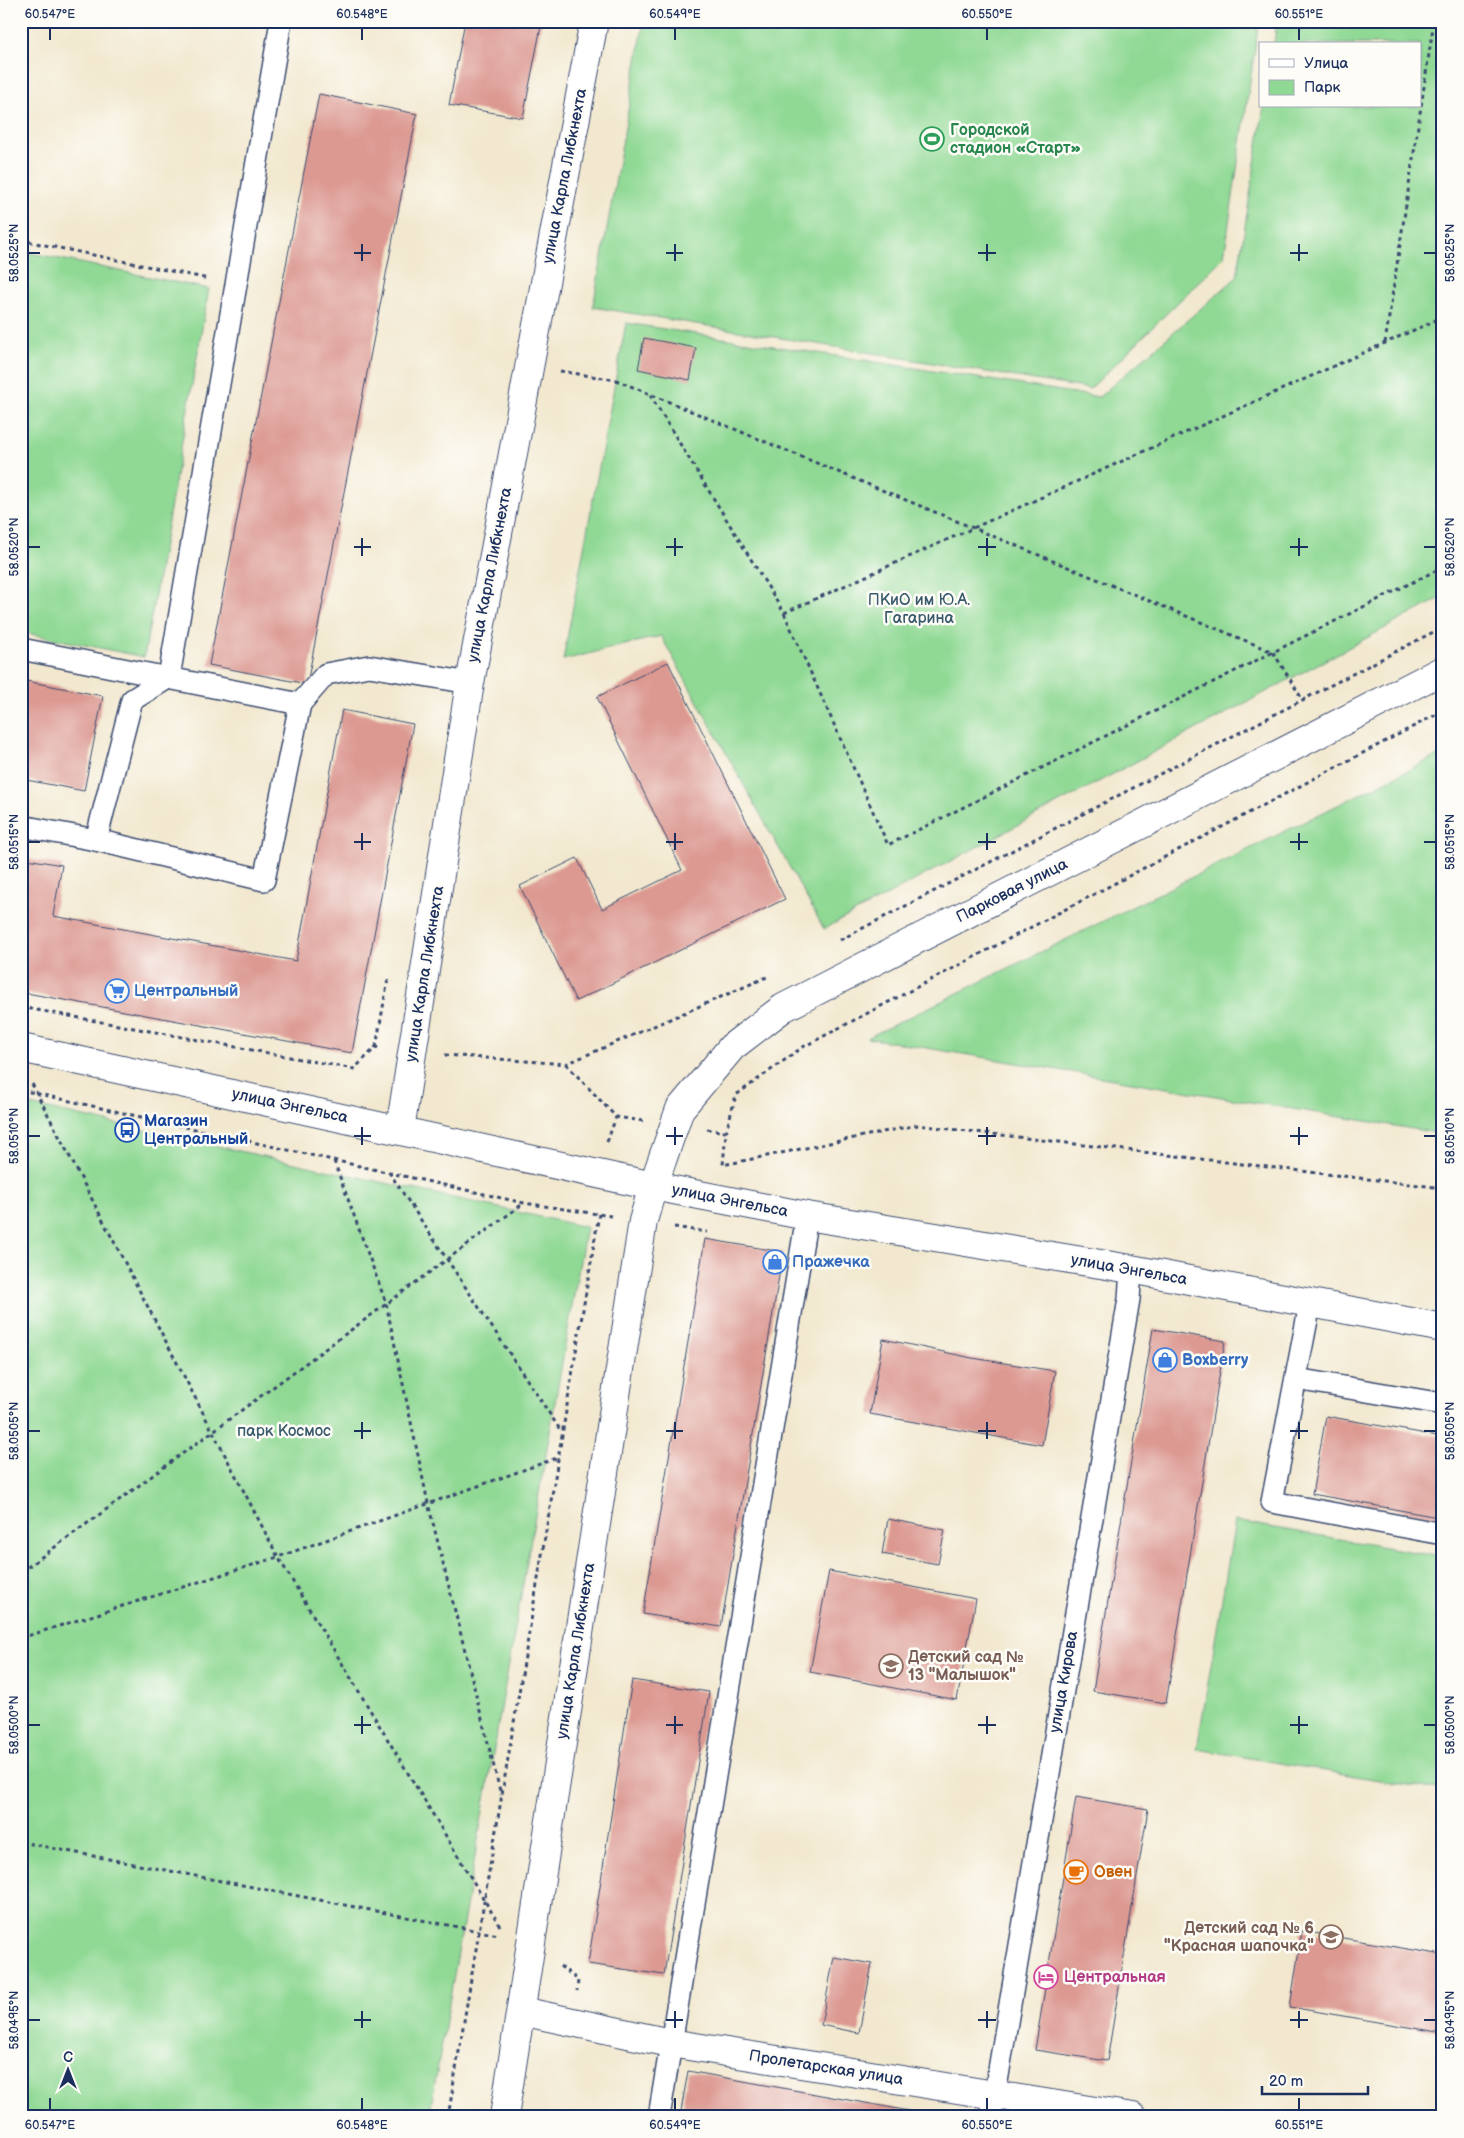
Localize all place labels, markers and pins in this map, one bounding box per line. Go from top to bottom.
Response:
place label: Городской стадион «Старт» [950,121,1081,158]
sports icon: Городской стадион «Старт» [919,126,945,152]
supermarket icon: Центральный [104,978,130,1004]
place label: Центральный [134,982,238,1001]
place label: Магазин Центральный [144,1112,248,1149]
bus stop icon: Магазин Центральный [114,1117,140,1143]
shop icon: Пражечка [762,1249,788,1275]
place label: Пражечка [792,1253,870,1272]
shop icon: Boxberry [1152,1347,1178,1373]
place label: Boxberry [1182,1351,1249,1370]
place label: Детский сад № 13 "Малышок" [908,1648,1024,1685]
school or university icon: Детский сад № 13 "Малышок" [878,1653,904,1679]
cafe icon: Овен [1063,1859,1089,1885]
place label: Овен [1094,1863,1132,1882]
place label: Детский сад № 6 "Красная шапочка" [1164,1919,1314,1956]
school or university icon: Детский сад № 6 "Красная шапочка" [1318,1924,1344,1950]
hotel icon: Центральная [1033,1964,1059,1990]
place label: Центральная [1064,1968,1166,1987]

